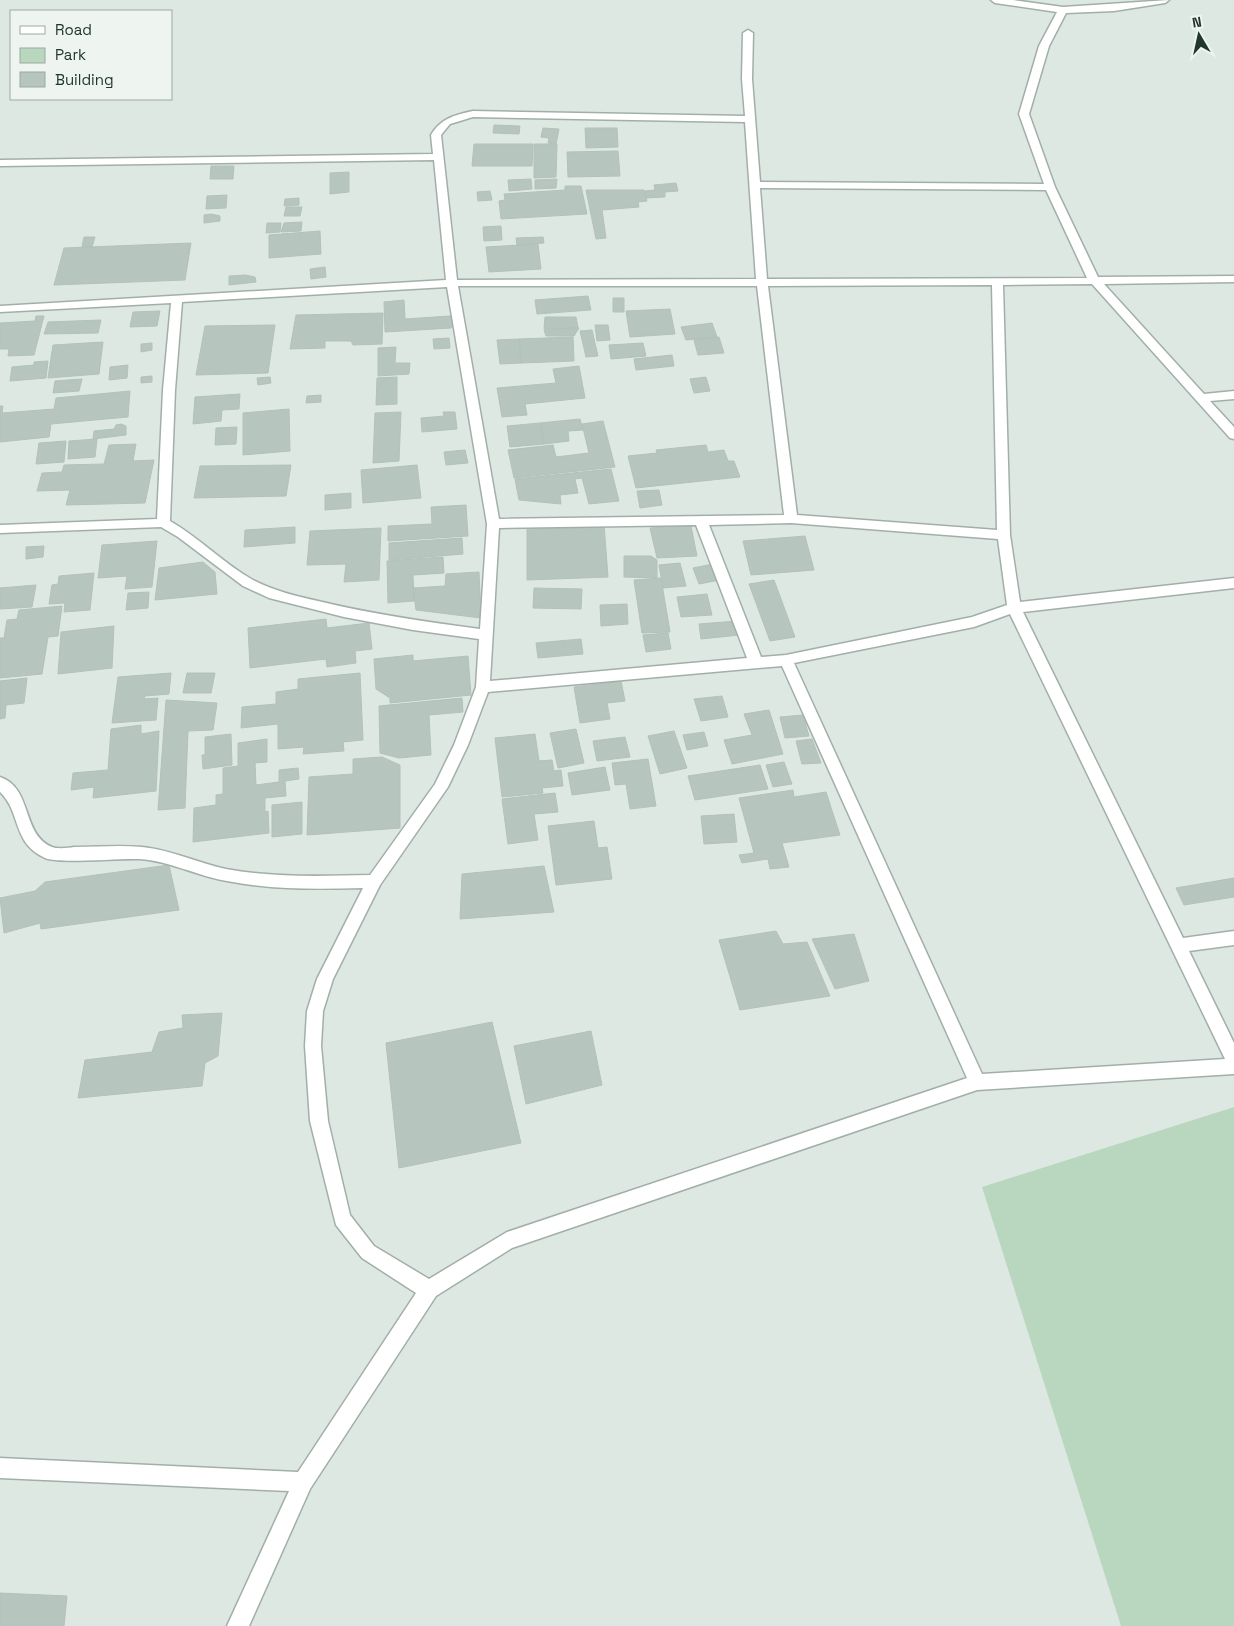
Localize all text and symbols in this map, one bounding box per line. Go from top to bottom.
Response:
legend [10,10,172,100]
north arrow [1174,10,1224,60]
text: N [1191,13,1203,32]
text: Road [55,20,92,39]
text: Park [55,45,86,64]
text: Building [55,70,114,89]

